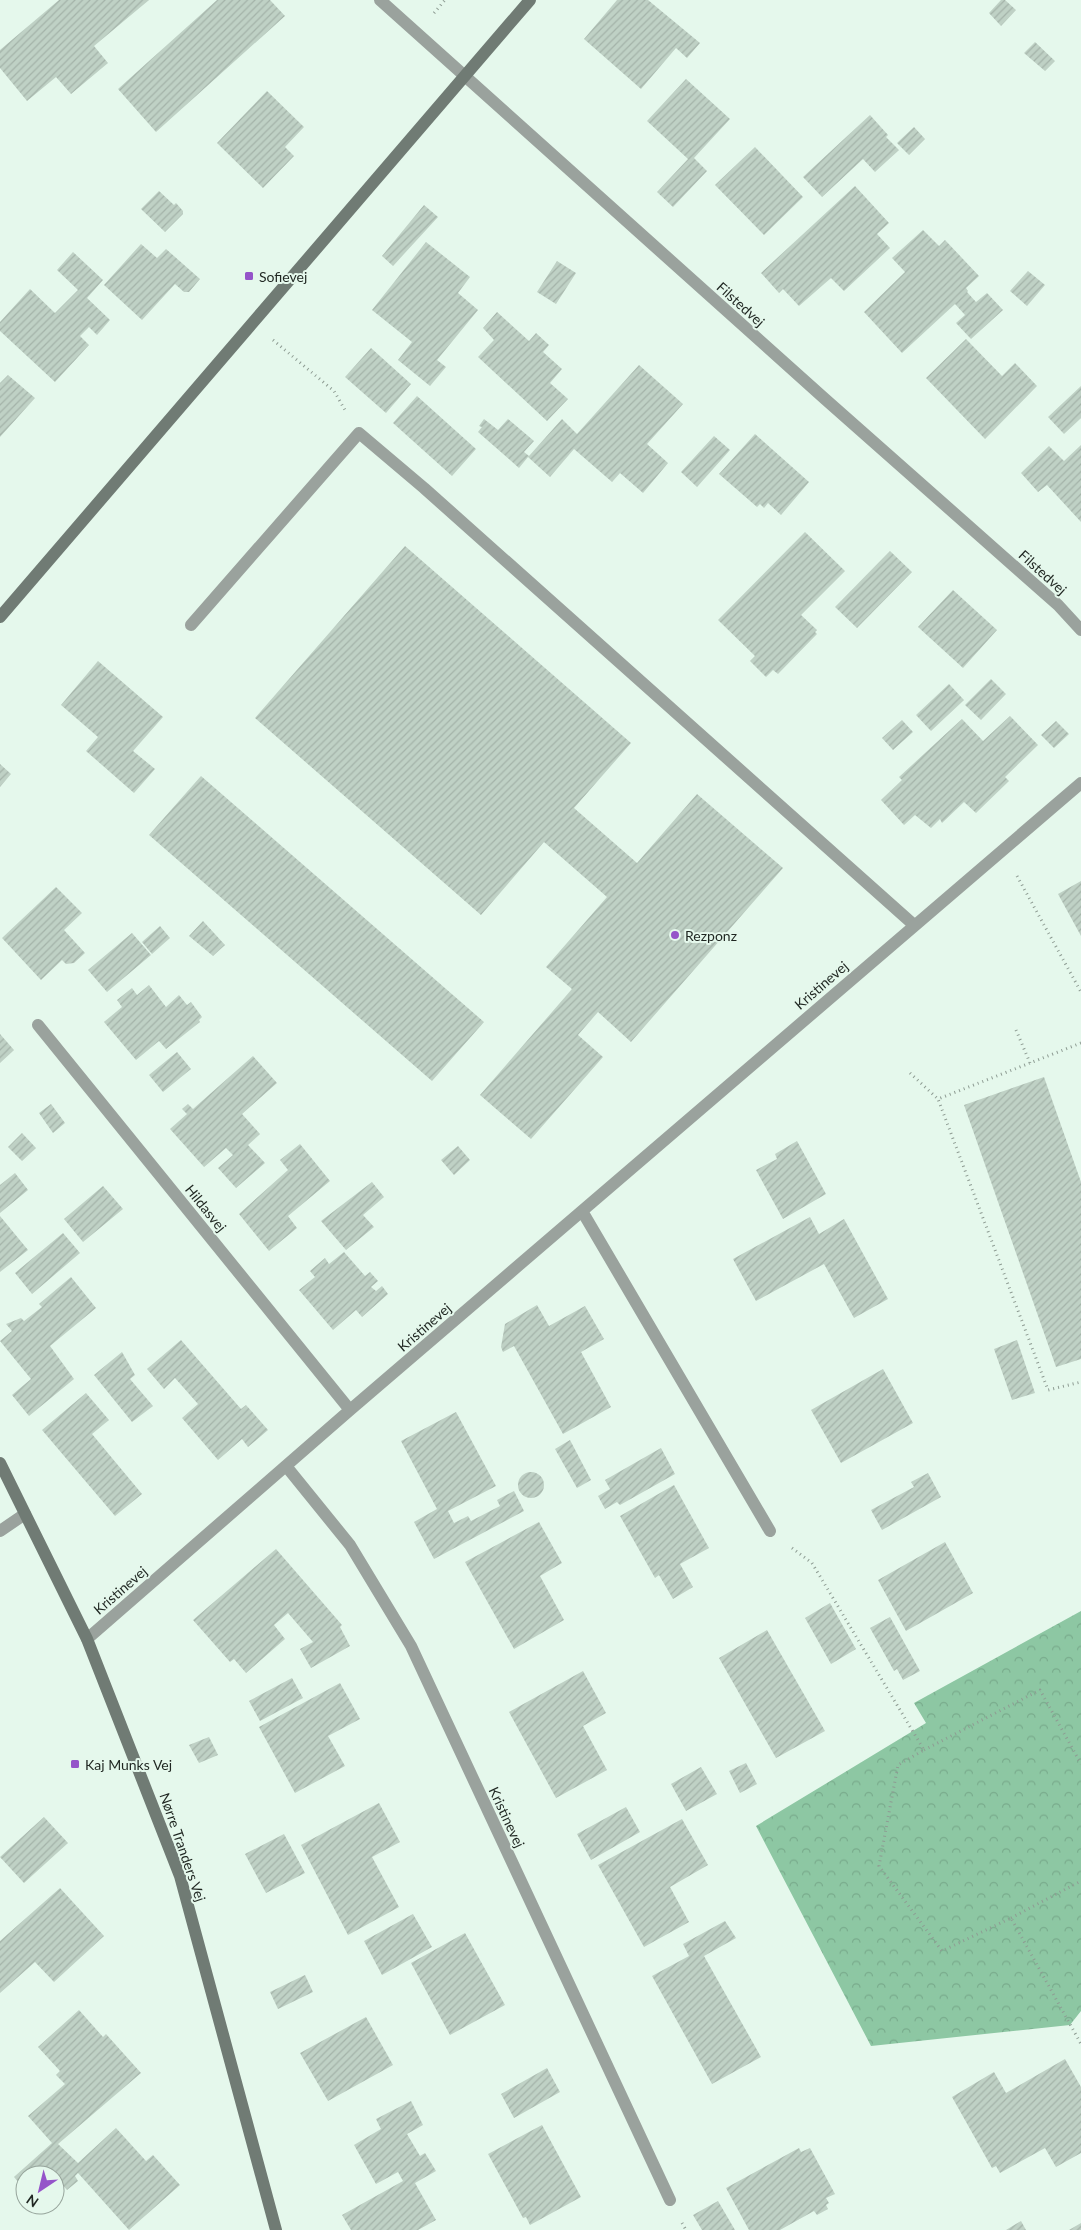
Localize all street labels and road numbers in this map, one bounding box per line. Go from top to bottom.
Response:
street label: Filstedvej [714,278,768,330]
street label: Filstedvej [1016,546,1070,598]
street label: Kristinevej [791,957,851,1013]
street label: Hildasvej [182,1181,230,1235]
street label: Kristinevej [394,1299,454,1355]
street label: Kristinevej [90,1562,150,1618]
street label: Kristinevej [486,1784,528,1850]
street label: Nørre Tranders Vej [156,1790,210,1904]

